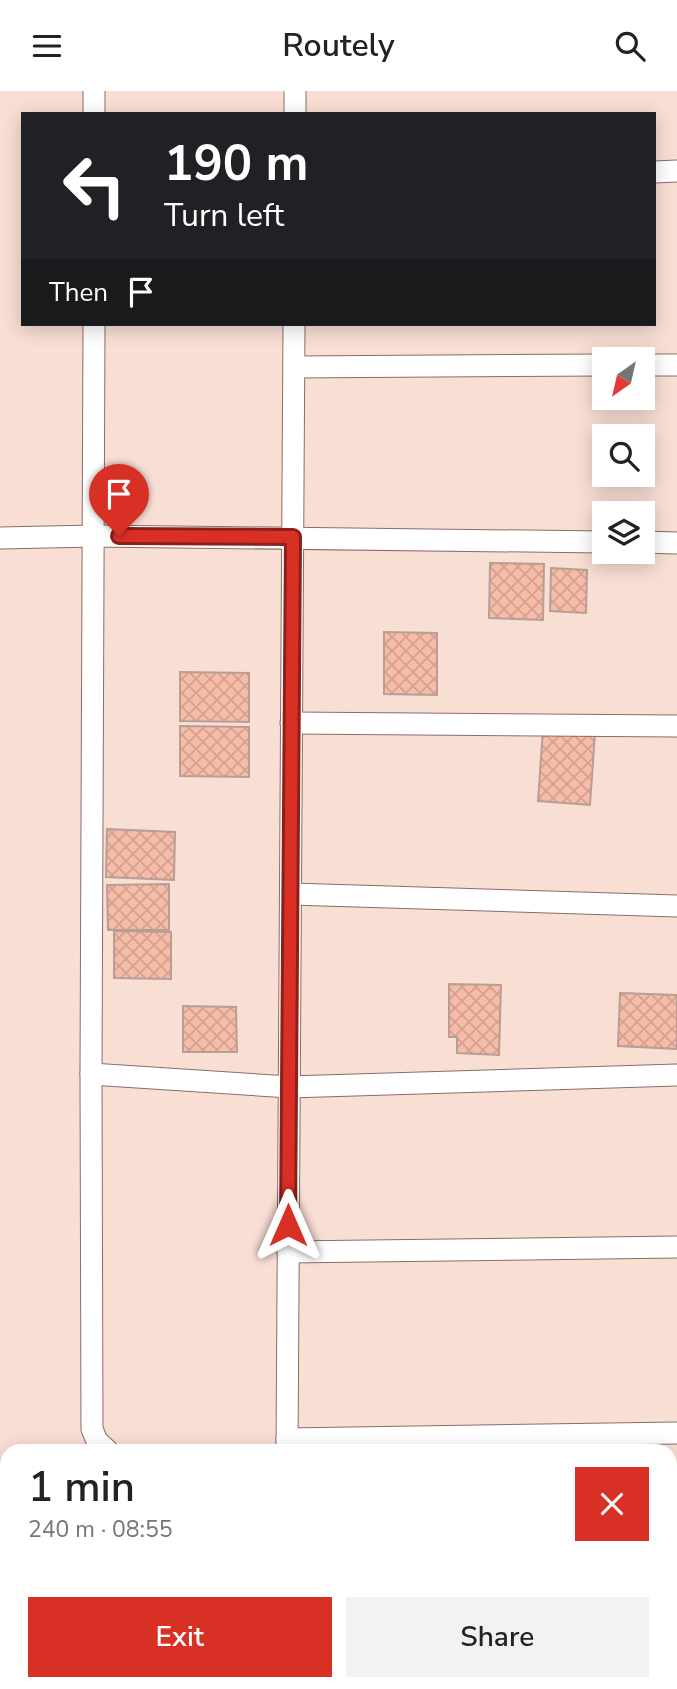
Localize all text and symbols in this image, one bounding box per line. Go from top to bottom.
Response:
text: Routely [282,24,395,67]
icon: menu [28,27,66,65]
icon: search [611,27,649,65]
text: 190 m [164,130,308,197]
icon: left [49,140,140,231]
text: Turn left [164,194,284,237]
icon: arrive [122,273,160,311]
text: Then [49,275,108,310]
north arrow [592,347,654,409]
map controls [592,347,655,564]
button: search [592,424,655,487]
pin [89,464,149,536]
icon: arrive [100,475,138,513]
button: layers [592,501,655,564]
position arrow [251,1188,325,1262]
text: 1 min [28,1459,135,1516]
button: close [575,1467,649,1541]
text: 240 m · 08:55 [28,1514,173,1545]
button: Exit [28,1597,332,1677]
button: Share [346,1597,649,1677]

